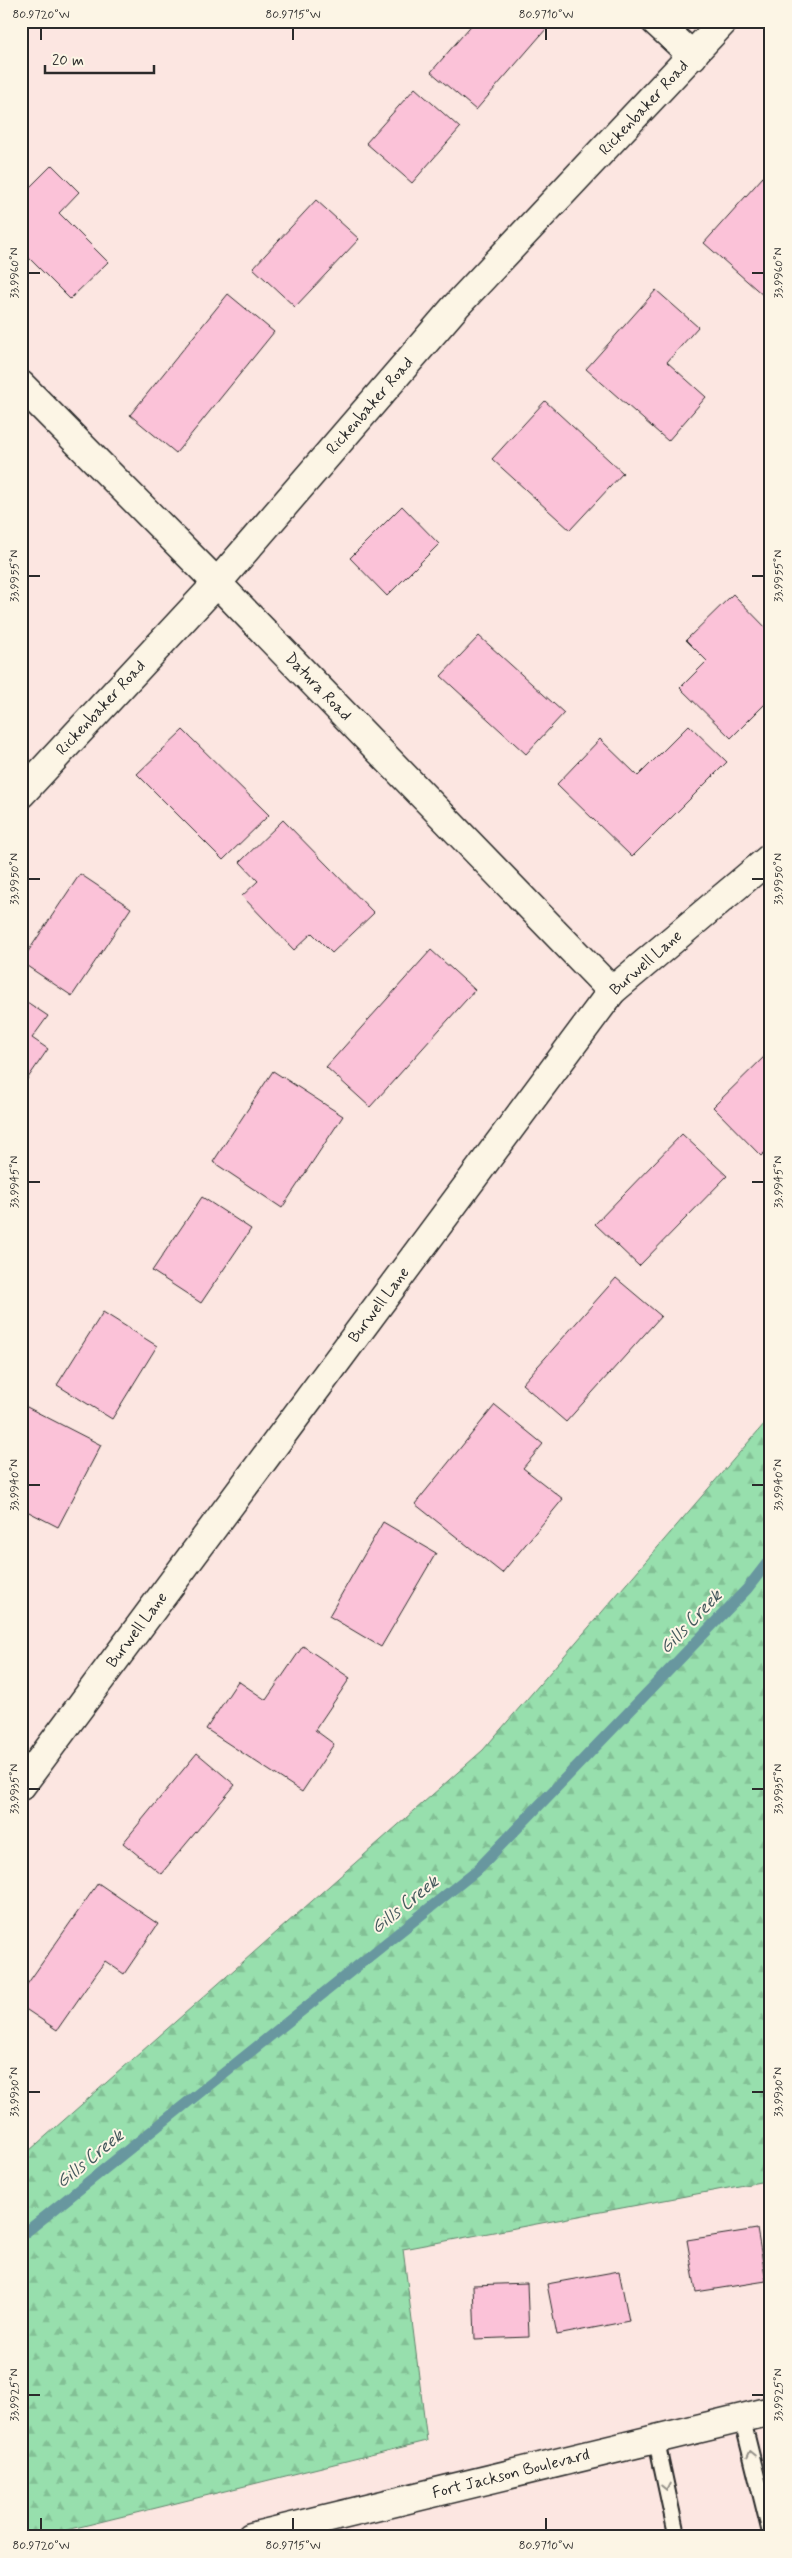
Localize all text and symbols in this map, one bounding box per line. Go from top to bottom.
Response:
text: 80.9720°W [12,7,70,23]
text: 80.9715°W [265,7,321,23]
text: 80.9710°W [519,7,573,23]
scale bar [45,42,154,74]
text: 20 m [52,51,84,71]
street label: Rickenbaker Road [594,56,694,160]
text: 33.9960°N [7,248,23,298]
text: 33.9960°N [771,248,787,298]
street label: Rickenbaker Road [322,353,418,459]
text: 33.9955°N [7,550,23,602]
text: 33.9955°N [771,550,787,602]
street label: Datura Road [280,648,356,726]
street label: Rickenbaker Road [51,656,151,760]
text: 33.9950°N [7,853,23,905]
text: 33.9950°N [771,853,787,905]
street label: Burwell Lane [605,926,687,1000]
text: 33.9945°N [7,1156,23,1208]
text: 33.9945°N [771,1156,787,1208]
street label: Burwell Lane [344,1263,414,1347]
text: 33.9940°N [7,1459,23,1511]
text: 33.9940°N [771,1459,787,1511]
water label: Gills Creek [654,1584,728,1659]
street label: Burwell Lane [102,1588,172,1672]
text: 33.9935°N [7,1764,23,1814]
text: 33.9935°N [771,1764,787,1814]
water label: Gills Creek [366,1870,445,1940]
text: 33.9930°N [7,2067,23,2117]
text: 33.9930°N [771,2067,787,2117]
water label: Gills Creek [51,2124,130,2194]
text: 33.9925°N [7,2369,23,2421]
text: 33.9925°N [771,2369,787,2421]
street label: Fort Jackson Boulevard [430,2444,592,2504]
one-way arrow [746,2449,757,2458]
one-way arrow [660,2482,671,2491]
text: 80.9720°W [12,2538,70,2554]
text: 80.9715°W [265,2538,321,2554]
text: 80.9710°W [519,2538,573,2554]

